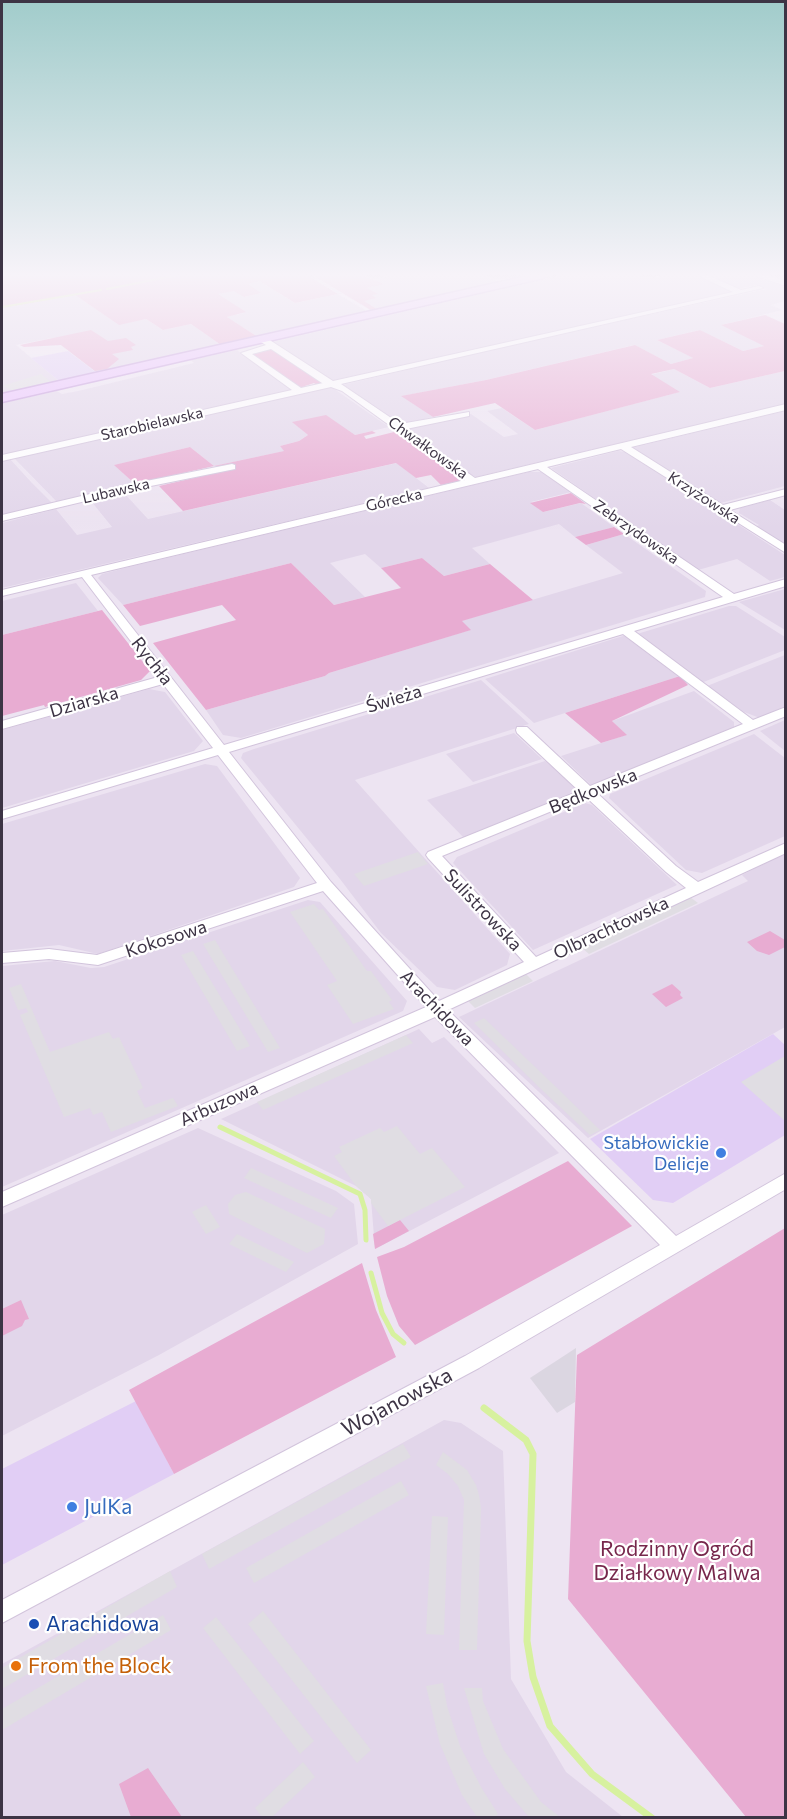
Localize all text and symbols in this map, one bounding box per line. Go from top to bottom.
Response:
street label: Starobielawska [99,404,205,444]
street label: Chwałkowska [385,413,471,483]
street label: Krzyżowska [665,468,743,528]
street label: Lubawska [81,475,151,507]
street label: Górecka [364,485,424,515]
street label: Zebrzydowska [590,496,682,568]
street label: Rychła [127,633,177,689]
street label: Świeża [364,680,424,718]
street label: Dziarska [47,682,121,722]
street label: Będkowska [546,764,640,818]
street label: Sulistrowska [440,864,526,956]
street label: Olbrachtowska [550,892,672,964]
street label: Kokosowa [123,916,209,962]
street label: Arachidowa [395,966,479,1050]
street label: Arbuzowa [177,1077,261,1131]
place label: Stabłowickie Delicje [604,1132,709,1174]
marker: Stabłowickie Delicje [714,1146,728,1160]
street label: Wojanowska [337,1362,457,1442]
place label: JulKa [84,1494,132,1520]
marker: JulKa [65,1500,79,1514]
park label: Rodzinny Ogród Działkowy Malwa [593,1536,761,1586]
place label: Arachidowa [46,1611,159,1637]
marker: Arachidowa [27,1617,41,1631]
place label: From the Block [28,1653,172,1679]
marker: From the Block [9,1659,23,1673]

